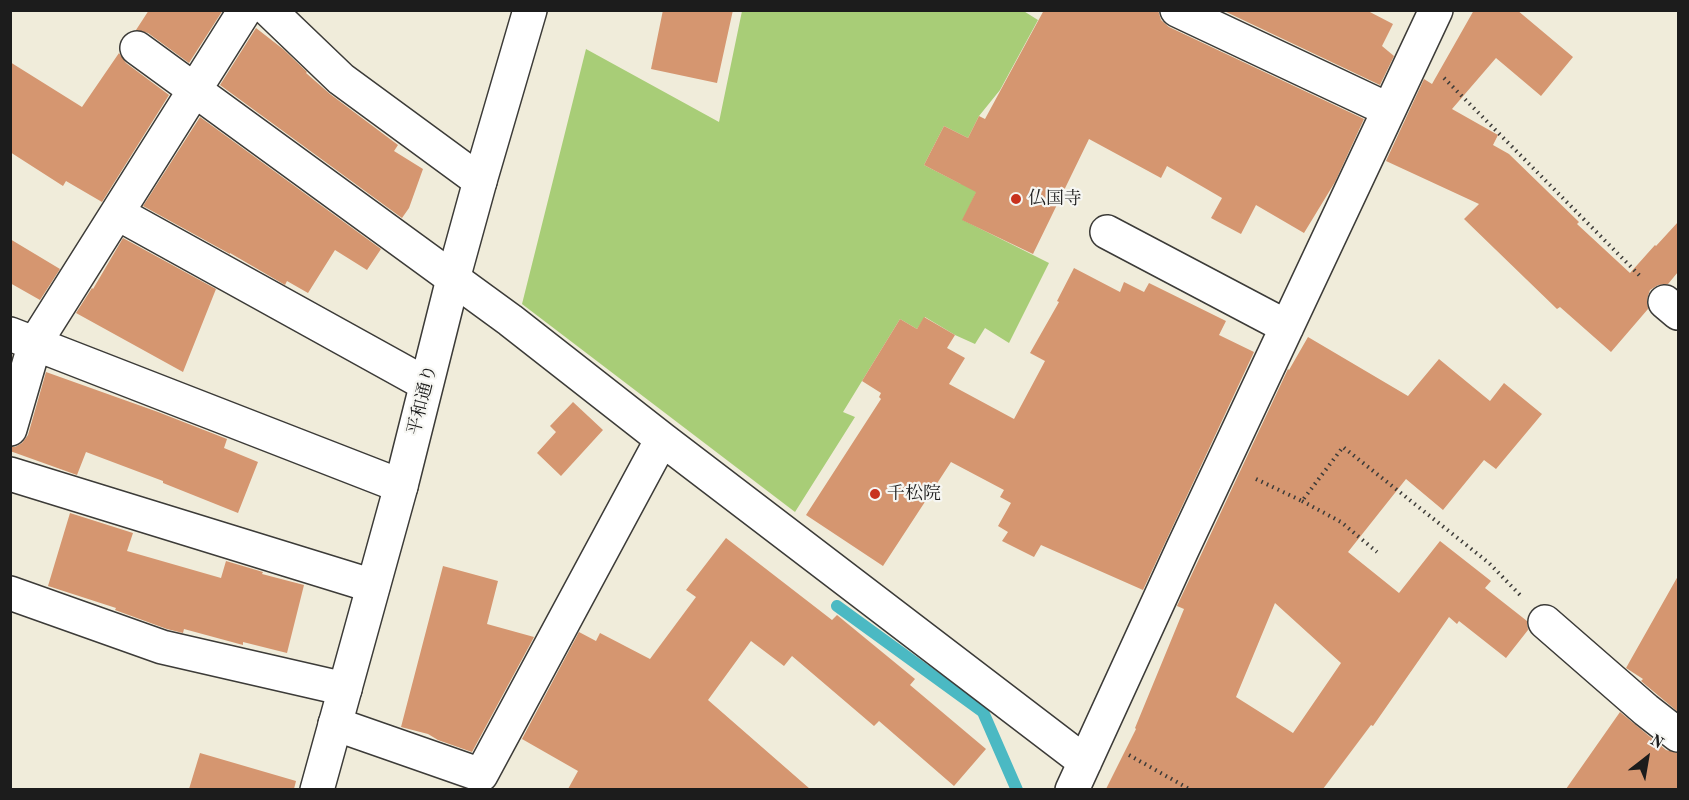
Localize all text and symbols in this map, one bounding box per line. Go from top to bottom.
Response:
place label: 仏国寺 [1028,188,1082,210]
marker: 仏国寺 [1009,192,1023,206]
street label: 平和通り [404,362,442,438]
place label: 千松院 [887,483,941,505]
marker: 千松院 [868,487,882,501]
north arrow [1617,728,1677,788]
text: N [1647,733,1666,753]

